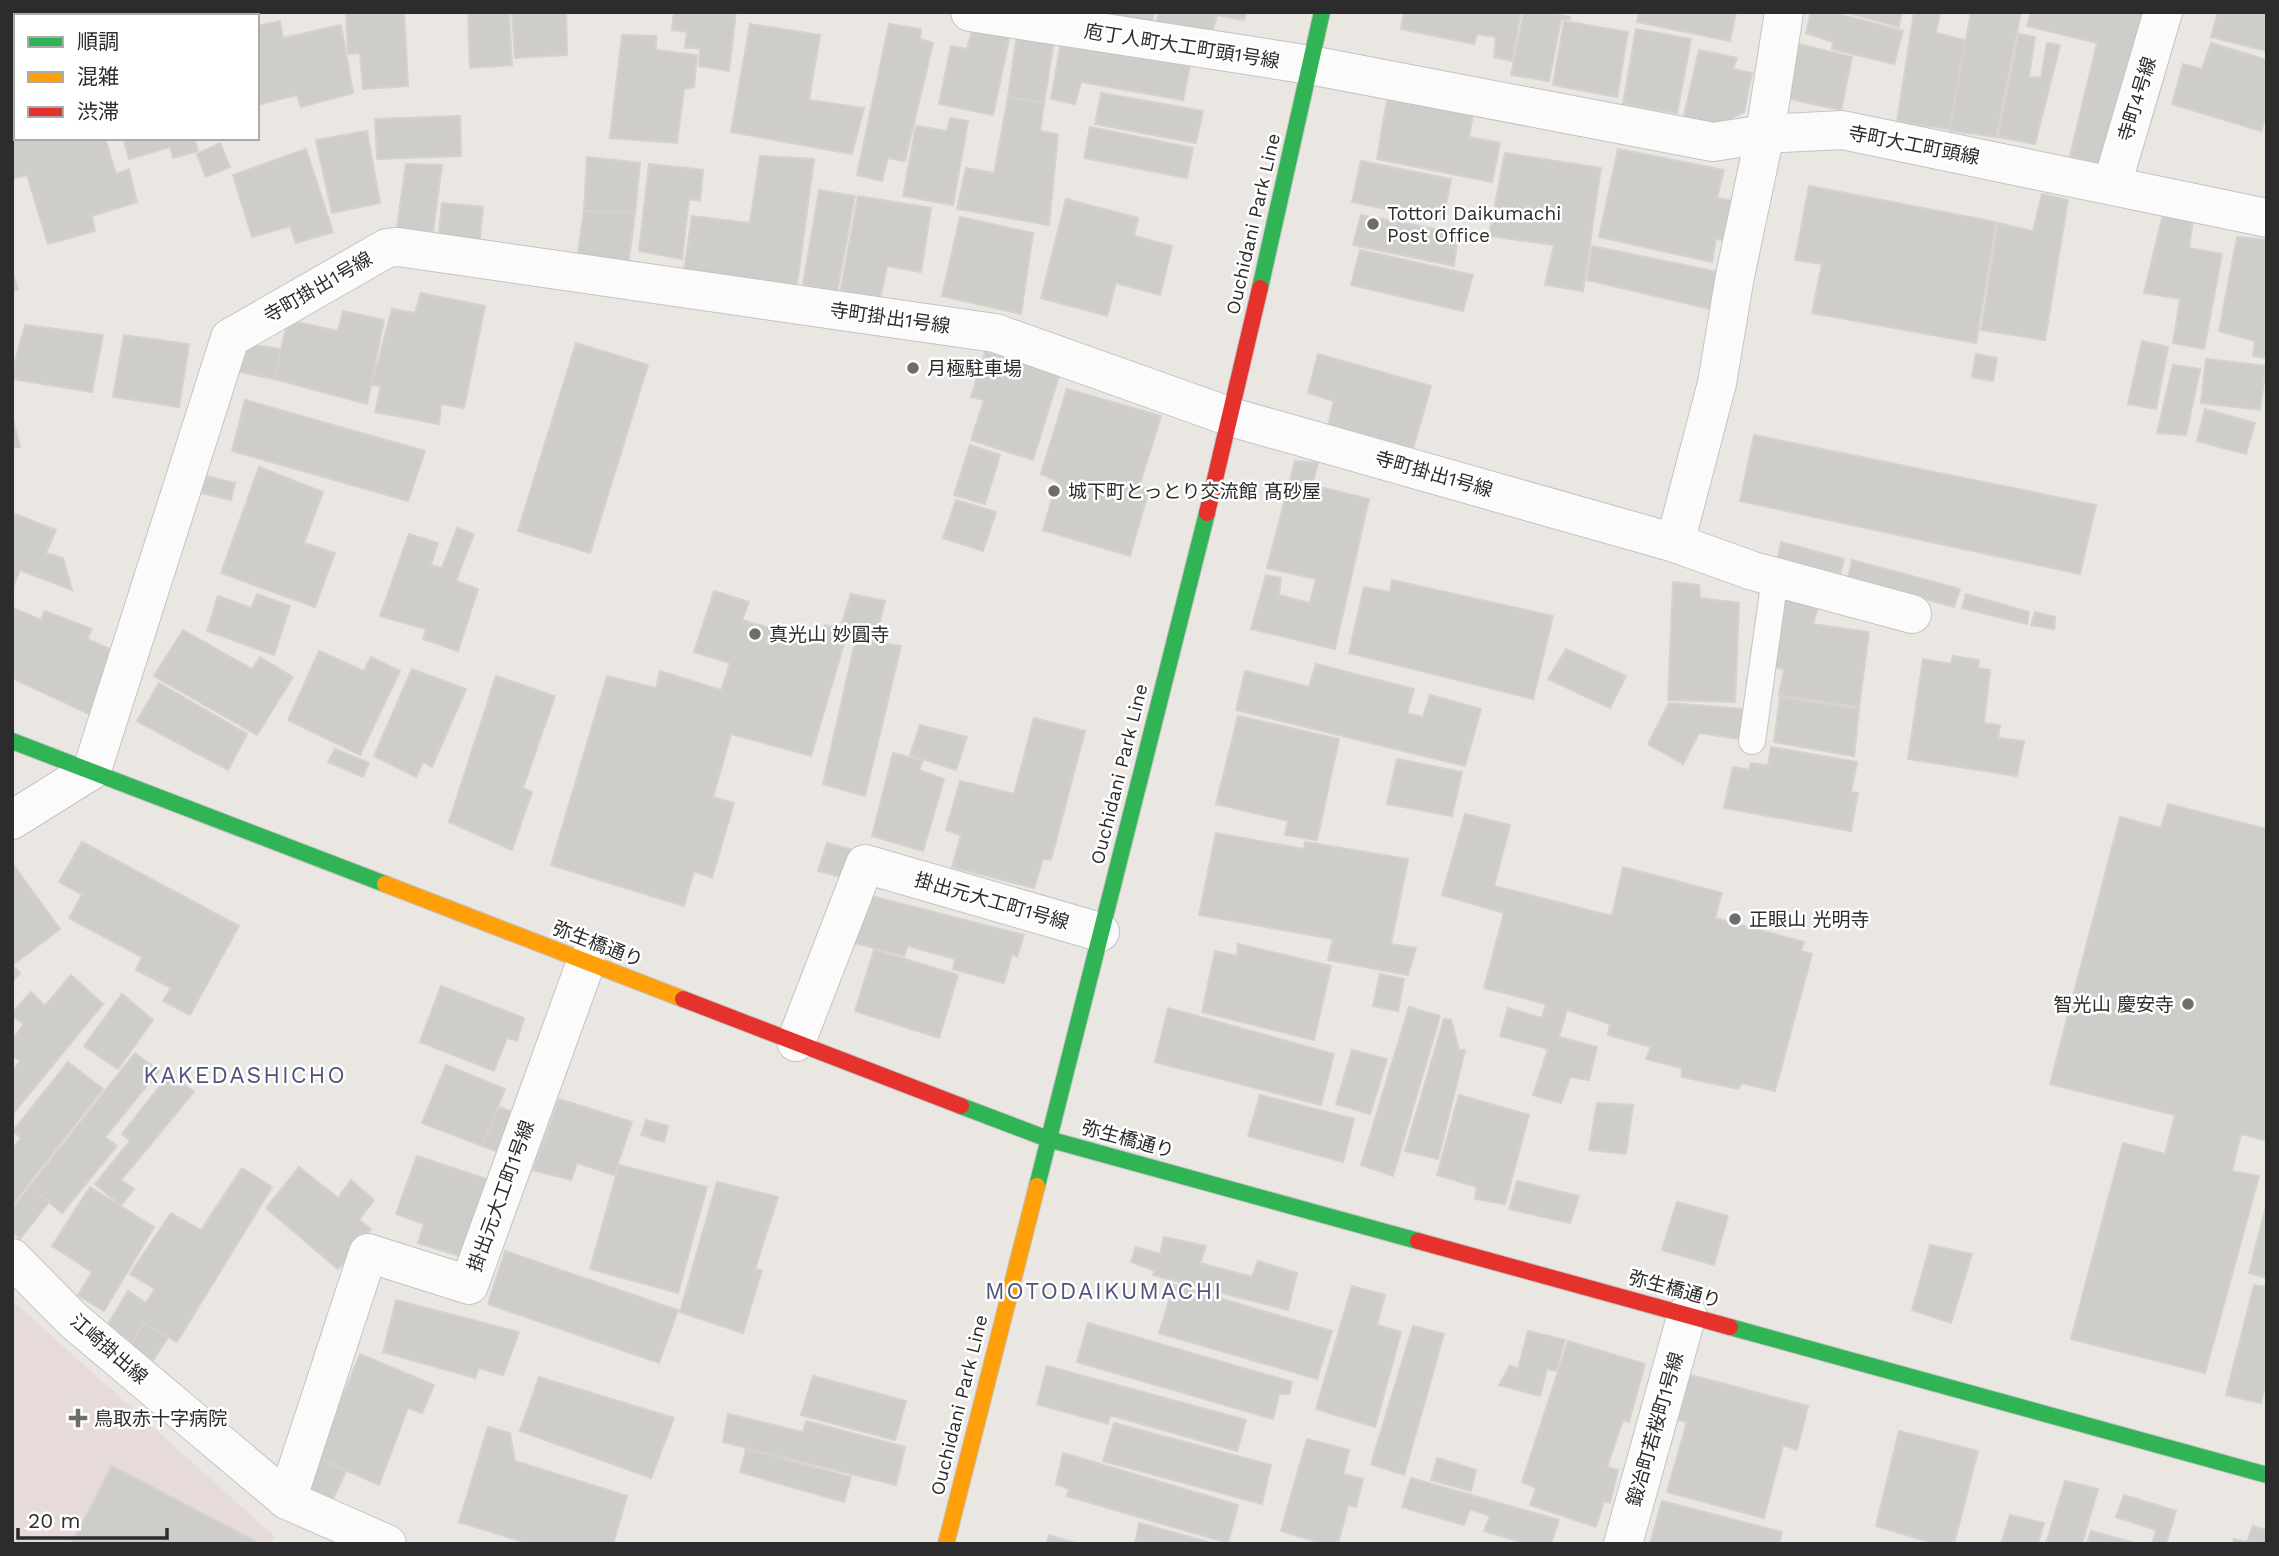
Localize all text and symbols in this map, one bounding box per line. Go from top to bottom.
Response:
legend [14,14,259,140]
street label: 庖丁人町大工町頭1号線 [1083,19,1281,73]
text: 順調 [77,29,119,54]
street label: 寺町4号線 [2113,54,2161,144]
text: 混雑 [77,64,119,89]
text: 渋滞 [77,99,119,124]
street label: 寺町大工町頭線 [1847,121,1981,169]
street label: Ouchidani Park Line [1221,131,1285,317]
place label: Tottori Daikumachi Post Office [1387,202,1561,247]
marker: Tottori Daikumachi Post Office [1365,216,1381,232]
street label: 寺町掛出1号線 [260,247,376,327]
street label: 寺町掛出1号線 [828,298,952,338]
place label: 月極駐車場 [927,357,1022,380]
marker: 月極駐車場 [905,360,921,376]
street label: 寺町掛出1号線 [1372,446,1496,502]
place label: 城下町とっとり交流館 髙砂屋 [1068,480,1321,503]
marker: 城下町とっとり交流館 髙砂屋 [1046,483,1062,499]
place label: 真光山 妙圓寺 [769,623,889,646]
marker: 真光山 妙圓寺 [747,626,763,642]
street label: Ouchidani Park Line [1085,681,1153,867]
street label: 掛出元大工町1号線 [912,868,1072,934]
place label: 正眼山 光明寺 [1749,908,1869,931]
marker: 正眼山 光明寺 [1727,911,1743,927]
street label: 弥生橋通り [550,916,646,972]
place label: 智光山 慶安寺 [2054,993,2174,1016]
marker: 智光山 慶安寺 [2180,996,2196,1012]
district label: KAKEDASHICHO [143,1062,347,1089]
street label: 弥生橋通り [1079,1116,1177,1162]
street label: 掛出元大工町1号線 [463,1117,539,1275]
street label: 弥生橋通り [1626,1266,1724,1312]
district label: MOTODAIKUMACHI [985,1278,1223,1305]
street label: 江崎掛出線 [66,1309,152,1389]
street label: Ouchidani Park Line [925,1312,993,1498]
street label: 鍛冶町若桜町1号線 [1622,1349,1688,1509]
place label: 鳥取赤十字病院 [94,1407,227,1430]
marker: 鳥取赤十字病院 [68,1408,88,1428]
scale bar [18,1496,166,1540]
text: 20 m [28,1508,80,1533]

